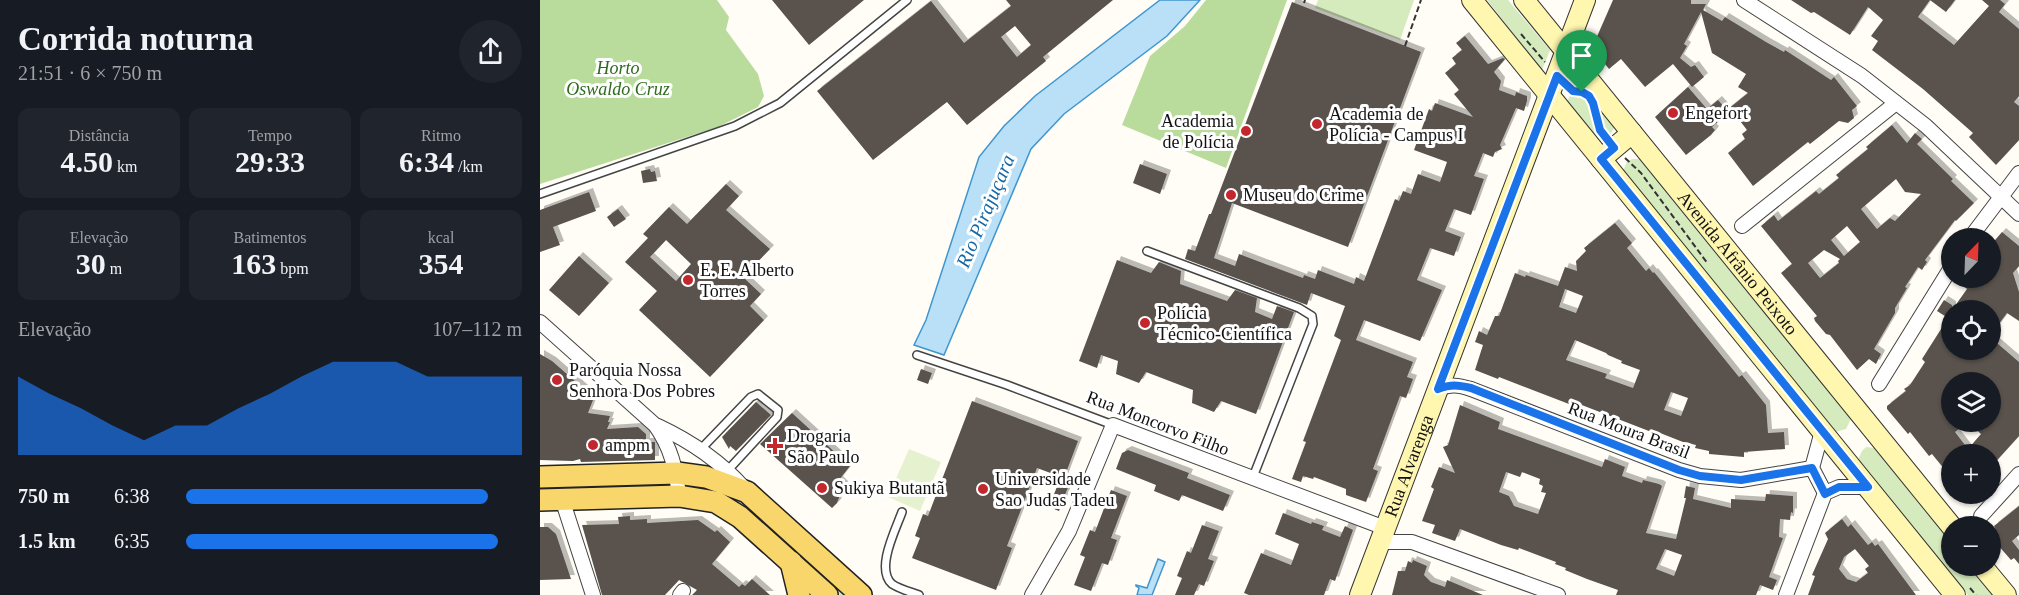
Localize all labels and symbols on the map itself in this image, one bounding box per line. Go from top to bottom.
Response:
pin [1556,30,1607,92]
park label: Horto Oswaldo Cruz [566,58,670,99]
place label: Engefort [1685,103,1748,123]
place label: Academia de Polícia - Campus I [1329,104,1463,145]
marker: Engefort [1666,106,1680,120]
place label: Academia de Polícia [1161,111,1234,152]
marker: Academia de Polícia - Campus I [1310,117,1324,131]
marker: Academia de Polícia [1239,124,1253,138]
water label: Rio Pirajuçara [951,151,1020,272]
place label: Museu do Crime [1243,185,1364,205]
street label: Avenida Afrânio Peixoto [1674,187,1802,339]
marker: Museu do Crime [1224,188,1238,202]
north arrow [1941,228,2001,288]
place label: E. E. Alberto Torres [700,260,794,301]
marker: E. E. Alberto Torres [681,273,695,287]
place label: Polícia Técnico-Científica [1157,303,1292,344]
marker: Polícia Técnico-Científica [1138,316,1152,330]
place label: Paróquia Nossa Senhora Dos Pobres [569,360,715,401]
marker: Paróquia Nossa Senhora Dos Pobres [550,373,564,387]
street label: Rua Moncorvo Filho [1084,387,1232,459]
street label: Rua Moura Brasil [1565,398,1693,462]
street label: Rua Alvarenga [1380,412,1437,520]
place label: Drogaria São Paulo [787,426,860,467]
place label: ampm [605,435,650,455]
marker: ampm [586,438,600,452]
marker: Drogaria São Paulo [768,439,782,453]
place label: Universidade Sao Judas Tadeu [995,469,1114,510]
place label: Sukiya Butantã [834,478,945,498]
marker: Sukiya Butantã [815,481,829,495]
marker: Universidade Sao Judas Tadeu [976,482,990,496]

